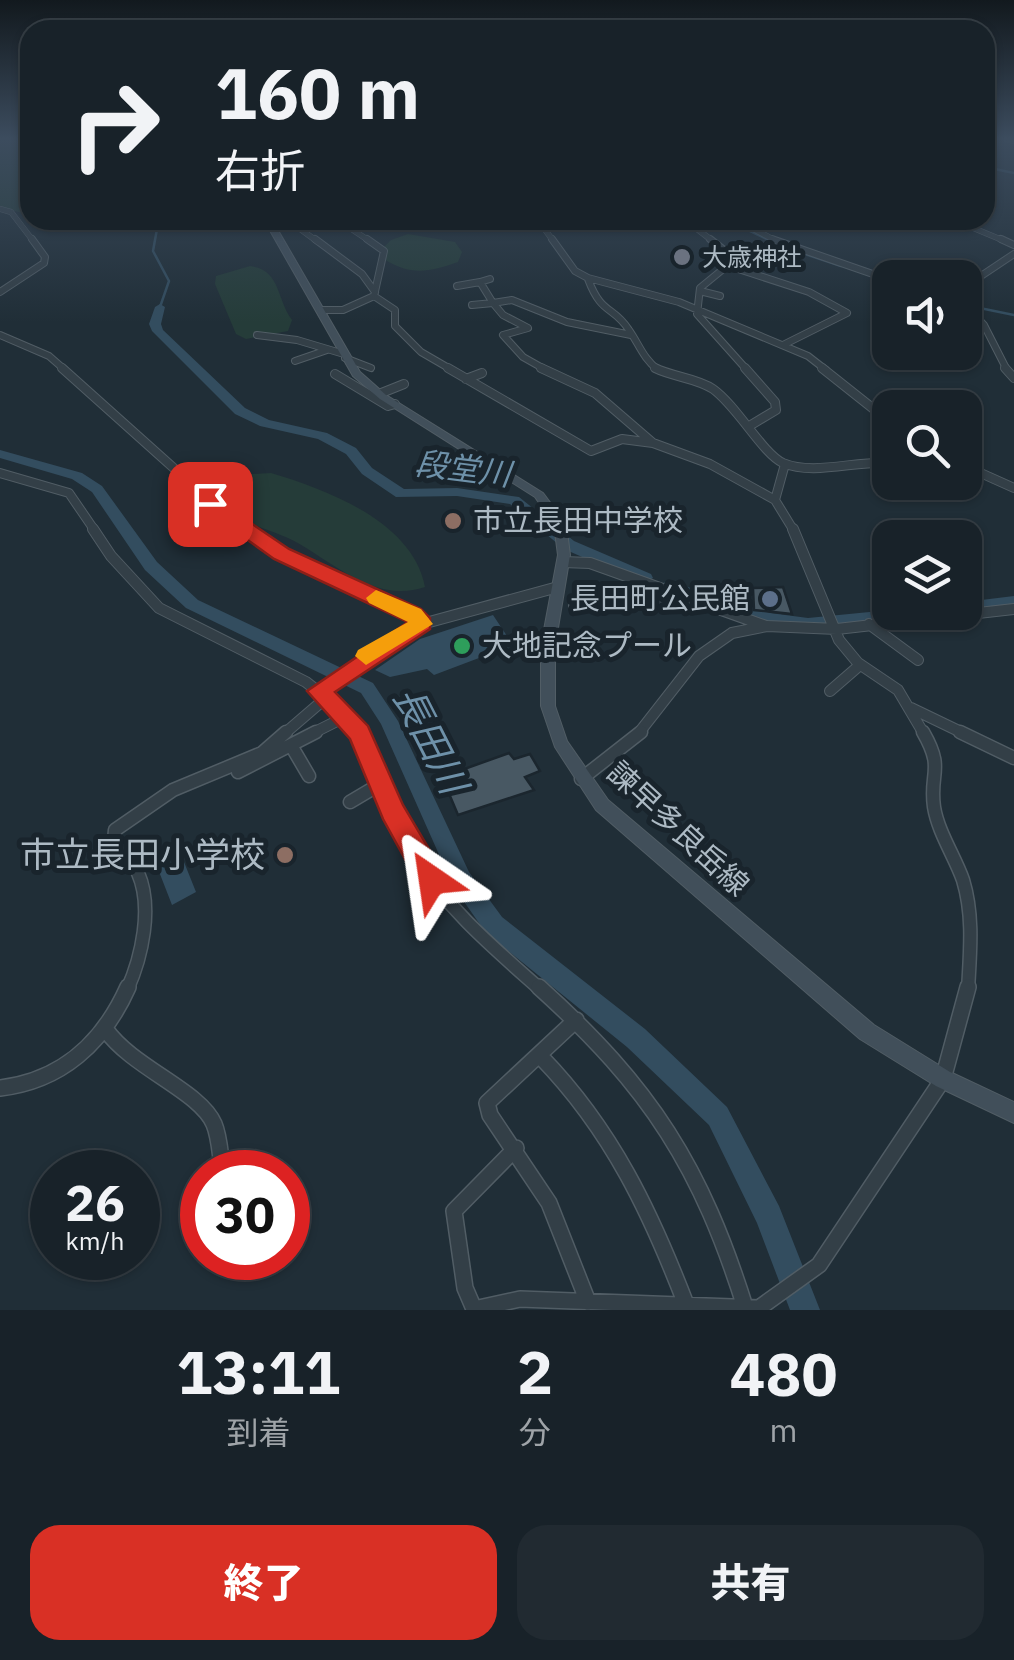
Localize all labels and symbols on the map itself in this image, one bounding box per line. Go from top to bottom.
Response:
place label: 大歳神社 [702,240,802,273]
marker: 大歳神社 [671,246,693,268]
water label: 段堂川 [413,441,516,495]
pin [168,462,253,547]
place label: 市立長田中学校 [473,500,683,539]
marker: 市立長田中学校 [442,510,464,532]
place label: 長田町公民館 [570,578,750,617]
marker: 長田町公民館 [759,588,781,610]
place label: 大地記念プール [482,625,692,664]
marker: 大地記念プール [451,635,473,657]
water label: 長田川 [384,677,481,805]
street label: 諫早多良岳線 [600,752,758,904]
position arrow [380,828,484,932]
place label: 市立長田小学校 [20,831,265,877]
marker: 市立長田小学校 [274,844,296,866]
speed limit sign: 30 [180,1150,310,1280]

